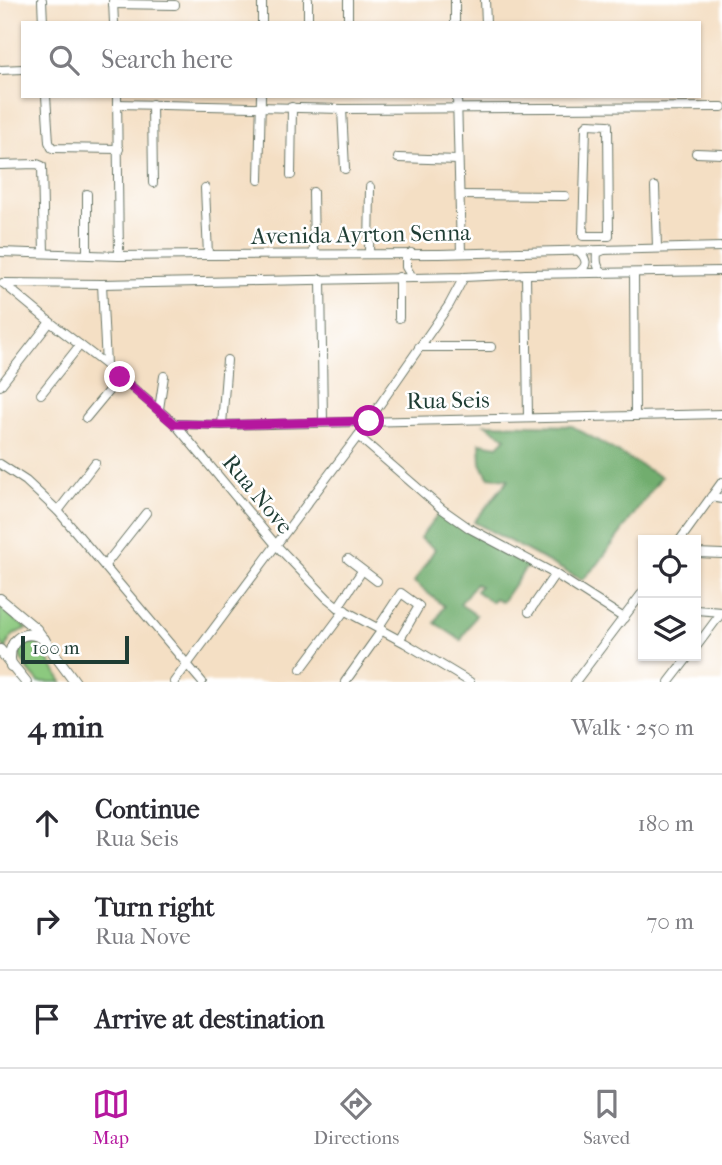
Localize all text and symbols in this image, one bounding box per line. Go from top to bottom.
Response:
search box [21,21,701,98]
icon: search [45,41,83,79]
text: Search here [101,44,233,75]
street label: Avenida Ayrton Senna [250,219,471,250]
route end [104,361,135,392]
street label: Rua Seis [406,386,490,415]
route start [353,405,384,436]
street label: Rua Nove [217,449,299,540]
map controls [638,535,701,661]
button: locate [638,535,701,598]
button: layers [638,598,701,661]
scale bar [21,633,130,665]
text: 100 m [32,637,80,659]
text: 4 min [28,710,103,745]
text: Walk · 250 m [571,714,694,741]
text: Continue [95,794,200,825]
icon: ahead [28,804,66,842]
text: 180 m [637,810,694,837]
text: Rua Seis [95,825,178,852]
text: Turn right [95,892,215,923]
icon: right [28,902,66,940]
text: 70 m [646,908,694,935]
text: Rua Nove [95,923,191,950]
icon: arrive [28,1000,66,1038]
text: Arrive at destination [95,1004,325,1035]
tab: Map [92,1085,130,1149]
tab: Directions [314,1085,399,1149]
tab: Saved [583,1085,630,1149]

